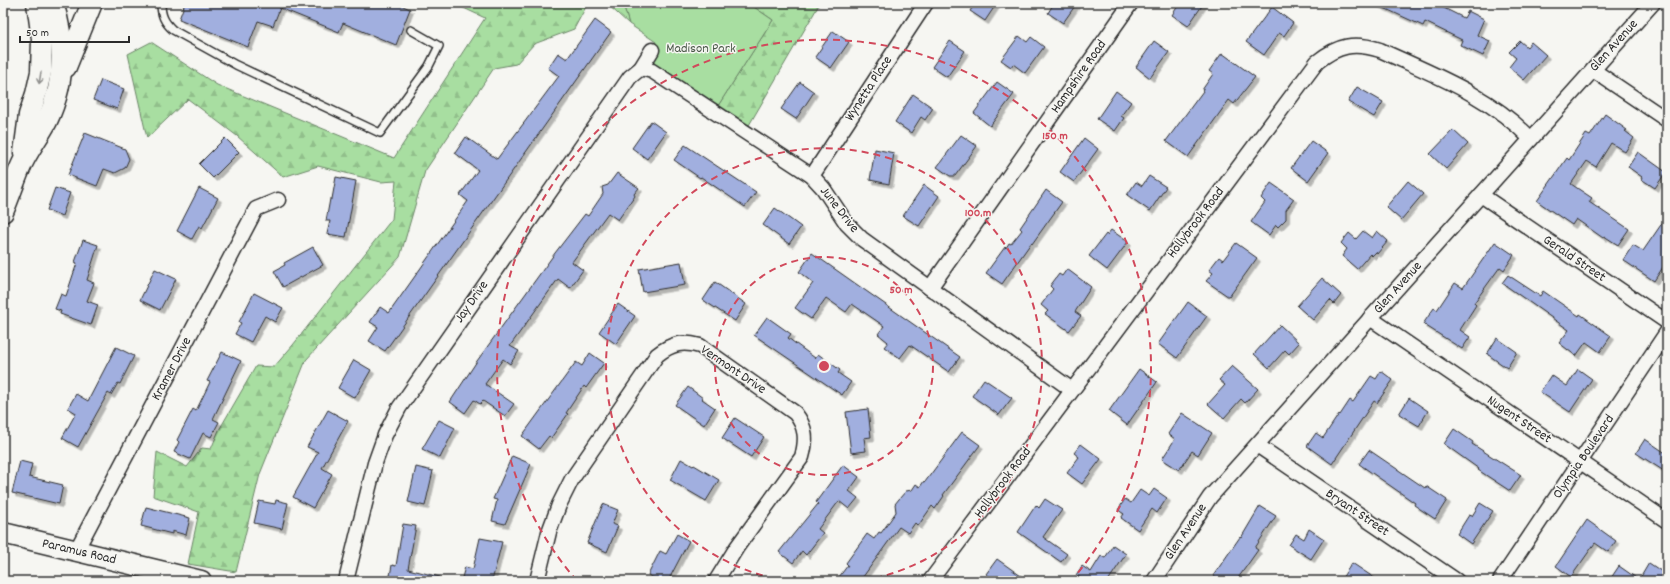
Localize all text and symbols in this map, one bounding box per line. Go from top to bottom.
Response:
street label: Glen Avenue [1585,15,1643,77]
scale bar [20,18,129,44]
text: 50 m [26,25,49,42]
street label: Hampshire Road [1046,36,1112,118]
park label: Madison Park [666,39,736,59]
street label: Wynetta Place [840,52,898,126]
one-way arrow [36,71,44,84]
text: 150 m [1042,128,1068,145]
street label: June Drive [815,183,863,237]
street label: Hollybrook Road [1163,183,1229,263]
text: 100 m [965,205,991,222]
street label: Gerald Street [1539,231,1609,287]
street label: Glen Avenue [1369,257,1427,319]
street label: Jay Drive [450,277,494,327]
text: 50 m [889,282,913,299]
street label: Kramer Drive [147,334,197,404]
street label: Vermont Drive [696,341,770,399]
centre of rings [817,359,831,373]
street label: Nugent Street [1483,391,1555,449]
street label: Olympia Boulevard [1548,411,1620,503]
street label: Hollybrook Road [970,443,1036,523]
street label: Bryant Street [1321,484,1393,542]
street label: Glen Avenue [1160,500,1212,564]
street label: Paramus Road [40,534,118,570]

